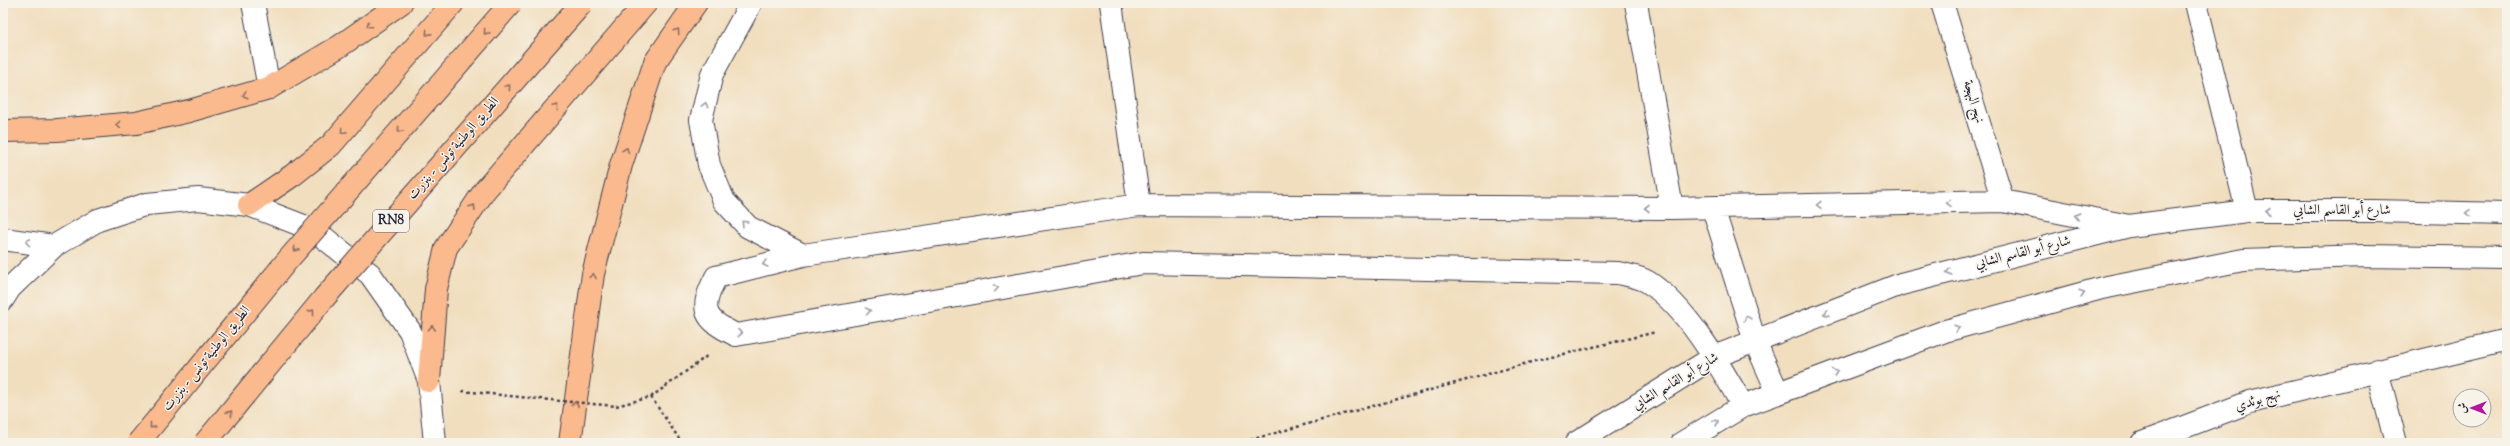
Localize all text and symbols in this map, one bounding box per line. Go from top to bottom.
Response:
one-way arrow [367,20,374,27]
one-way arrow [426,28,433,35]
one-way arrow [483,28,490,35]
one-way arrow [672,28,679,35]
street label: نهج البهجة [1956,78,1989,126]
one-way arrow [503,85,510,92]
one-way arrow [241,90,248,99]
street label: الطريق الوطنية تونس - بنزرت [404,93,504,205]
one-way arrow [700,102,708,108]
one-way arrow [551,105,558,112]
one-way arrow [115,120,121,129]
one-way arrow [340,126,348,134]
one-way arrow [398,126,405,133]
one-way arrow [621,147,630,154]
one-way arrow [1946,198,1952,207]
street label: شارع أبو القاسم الشابي [2293,199,2391,223]
one-way arrow [1816,201,1822,210]
one-way arrow [1644,204,1650,212]
one-way arrow [468,205,475,212]
one-way arrow [2265,207,2271,215]
one-way arrow [2465,209,2471,217]
road number: RN8 [373,210,409,232]
one-way arrow [2074,212,2080,220]
one-way arrow [741,220,749,228]
street label: شارع أبو القاسم الشابي [1973,230,2073,276]
one-way arrow [25,238,31,247]
one-way arrow [294,245,301,252]
one-way arrow [762,260,768,268]
one-way arrow [1945,267,1952,276]
one-way arrow [589,273,597,279]
one-way arrow [992,284,999,293]
one-way arrow [2078,289,2085,298]
street label: الطريق الوطنية تونس - بنزرت [158,302,256,416]
one-way arrow [864,307,871,315]
one-way arrow [1822,309,1829,317]
one-way arrow [308,310,315,317]
one-way arrow [1743,315,1752,322]
one-way arrow [1953,324,1960,333]
one-way arrow [427,325,436,331]
one-way arrow [737,329,743,338]
street label: شارع أبو القاسم الشابي [1628,347,1724,417]
one-way arrow [1831,368,1838,377]
street label: نهج بوثدي [2233,385,2284,418]
north arrow [2452,388,2492,428]
one-way arrow [570,401,579,407]
text: ش [2455,402,2471,413]
one-way arrow [226,410,233,417]
one-way arrow [1711,420,1718,427]
one-way arrow [150,421,157,429]

